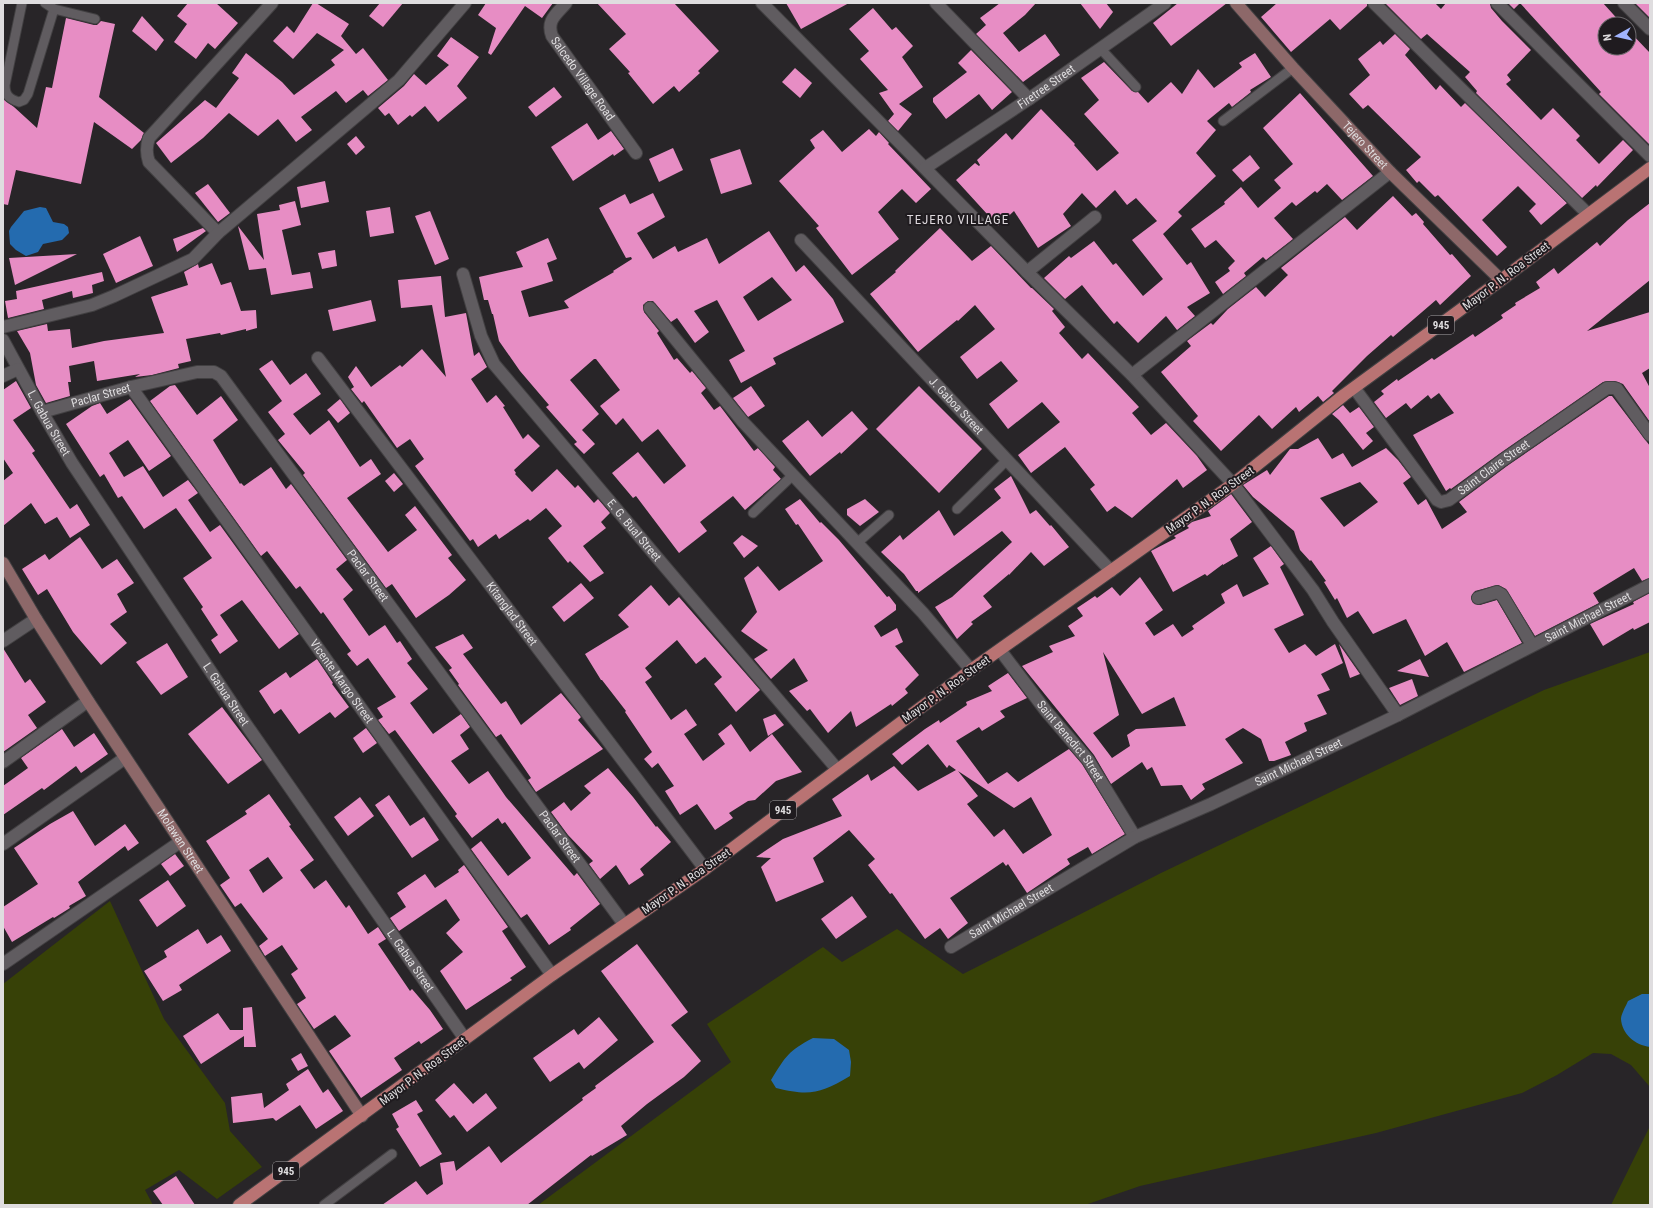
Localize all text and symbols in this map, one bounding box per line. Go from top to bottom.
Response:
north arrow [1597,16,1637,56]
text: N [1601,33,1614,42]
street label: Salcedo Village Road [548,34,617,123]
street label: Firetree Street [1015,61,1078,112]
street label: Tejero Street [1339,118,1391,172]
district label: TEJERO VILLAGE [907,212,1009,227]
street label: Mayor P. N. Roa Street [1460,239,1553,313]
road number: 945 [1428,316,1454,334]
street label: J. Gaboa Street [926,374,987,438]
street label: Paclar Street [69,380,132,410]
street label: L. Gabua Street [25,388,73,459]
street label: Saint Claire Street [1455,437,1533,498]
street label: Mayor P. N. Roa Street [1163,463,1257,537]
street label: E. G. Bual Street [604,496,665,565]
street label: Paclar Street [344,547,392,605]
street label: Kitanglad Street [483,579,541,649]
street label: Saint Michael Street [1542,589,1634,645]
street label: Vicente Margo Street [307,637,377,726]
street label: Mayor P. N. Roa Street [899,652,993,726]
street label: L. Gabua Street [200,660,252,729]
street label: Saint Benedict Street [1034,698,1107,784]
street label: Saint Michael Street [1252,735,1345,789]
road number: 945 [770,801,796,819]
street label: Molawan Street [154,806,207,876]
street label: Paclar Street [536,808,584,866]
street label: Mayor P. N. Roa Street [639,845,733,917]
street label: Saint Michael Street [967,880,1056,941]
street label: L. Gabua Street [384,927,437,995]
street label: Mayor P. N. Roa Street [377,1034,470,1108]
road number: 945 [273,1162,299,1180]

